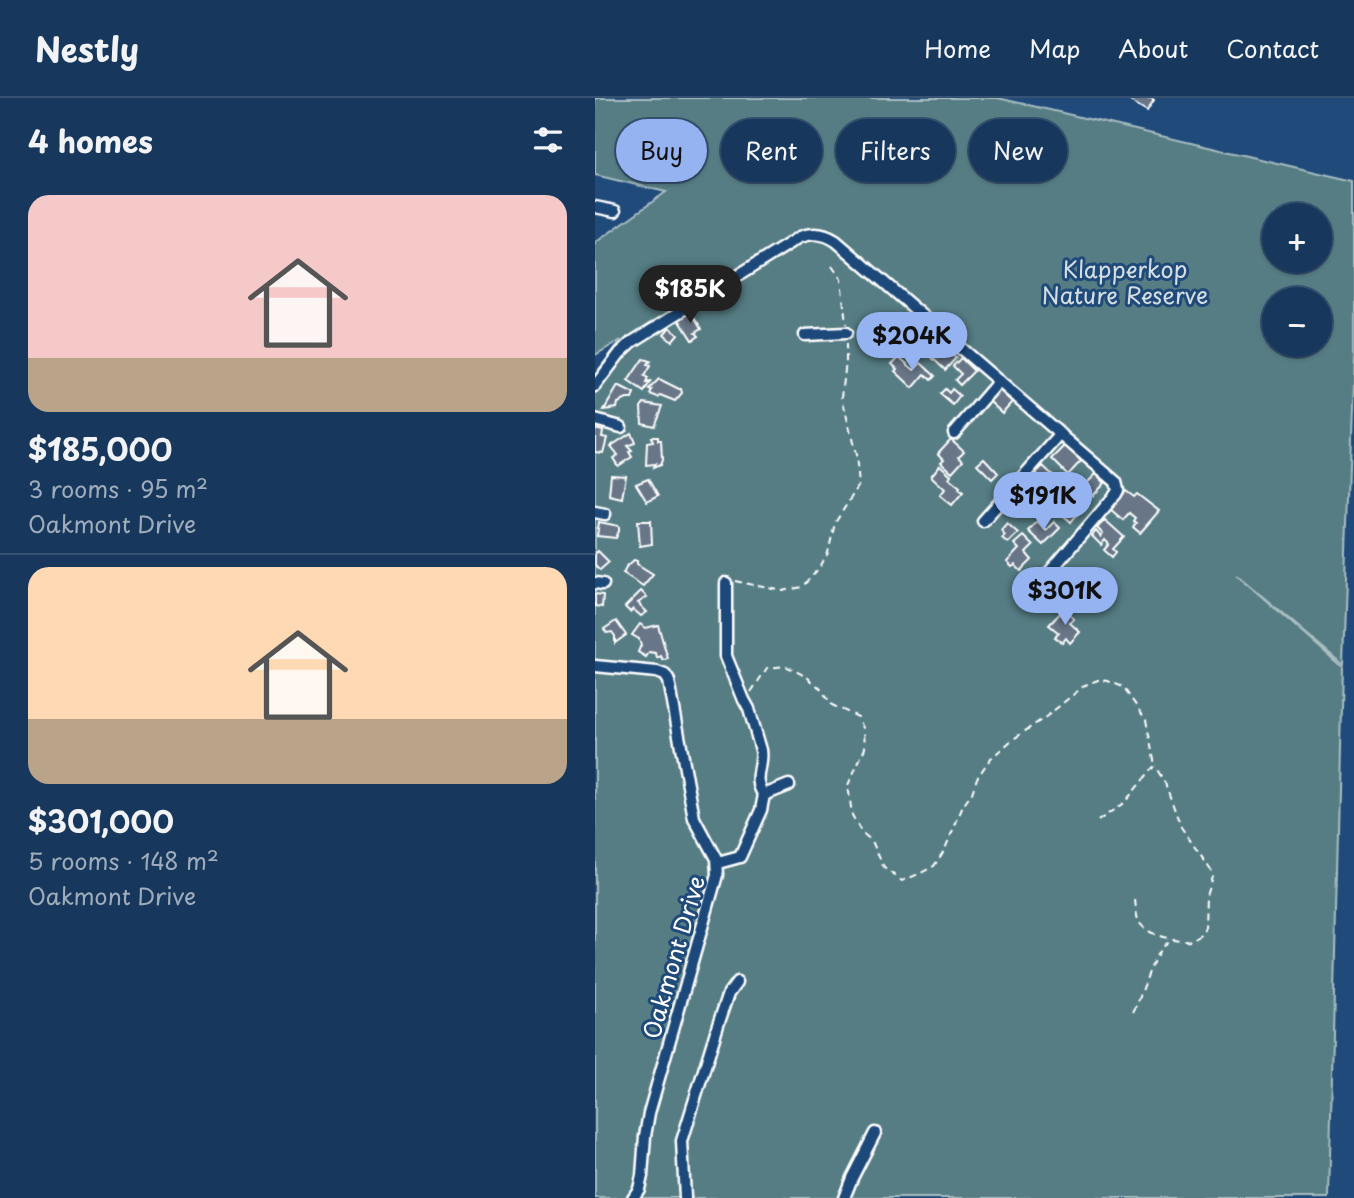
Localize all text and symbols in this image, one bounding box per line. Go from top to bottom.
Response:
text: Nestly [35,23,139,73]
text: Home [924,30,991,66]
text: Map [1029,30,1080,66]
text: About [1118,30,1188,66]
text: Contact [1226,30,1319,66]
text: 4 homes [28,118,153,163]
chip: Buy [616,119,707,182]
chip: Rent [721,119,822,182]
chip: Filters [836,119,955,182]
chip: New [969,119,1067,182]
icon: filters [529,121,567,159]
map controls [1262,203,1332,357]
button: + [1262,203,1332,273]
icon: home [235,240,361,366]
park label: Klapperkop Nature Reserve [1042,251,1208,312]
pin: $185K [641,266,739,325]
text: $185K [655,270,725,305]
button: − [1262,287,1332,357]
pin: $204K [863,313,961,372]
text: $204K [872,317,952,352]
text: $185,000 [28,426,172,471]
text: 3 rooms · 95 m² [28,471,208,506]
pin: $191K [994,472,1092,532]
text: $191K [1009,477,1077,512]
text: Oakmont Drive [28,506,196,541]
pin: $301K [1016,568,1114,627]
text: $301K [1028,572,1102,607]
icon: home [235,612,361,738]
text: $301,000 [28,798,174,843]
text: 5 rooms · 148 m² [28,843,219,878]
street label: Oakmont Drive [633,871,713,1043]
text: Oakmont Drive [28,878,196,913]

